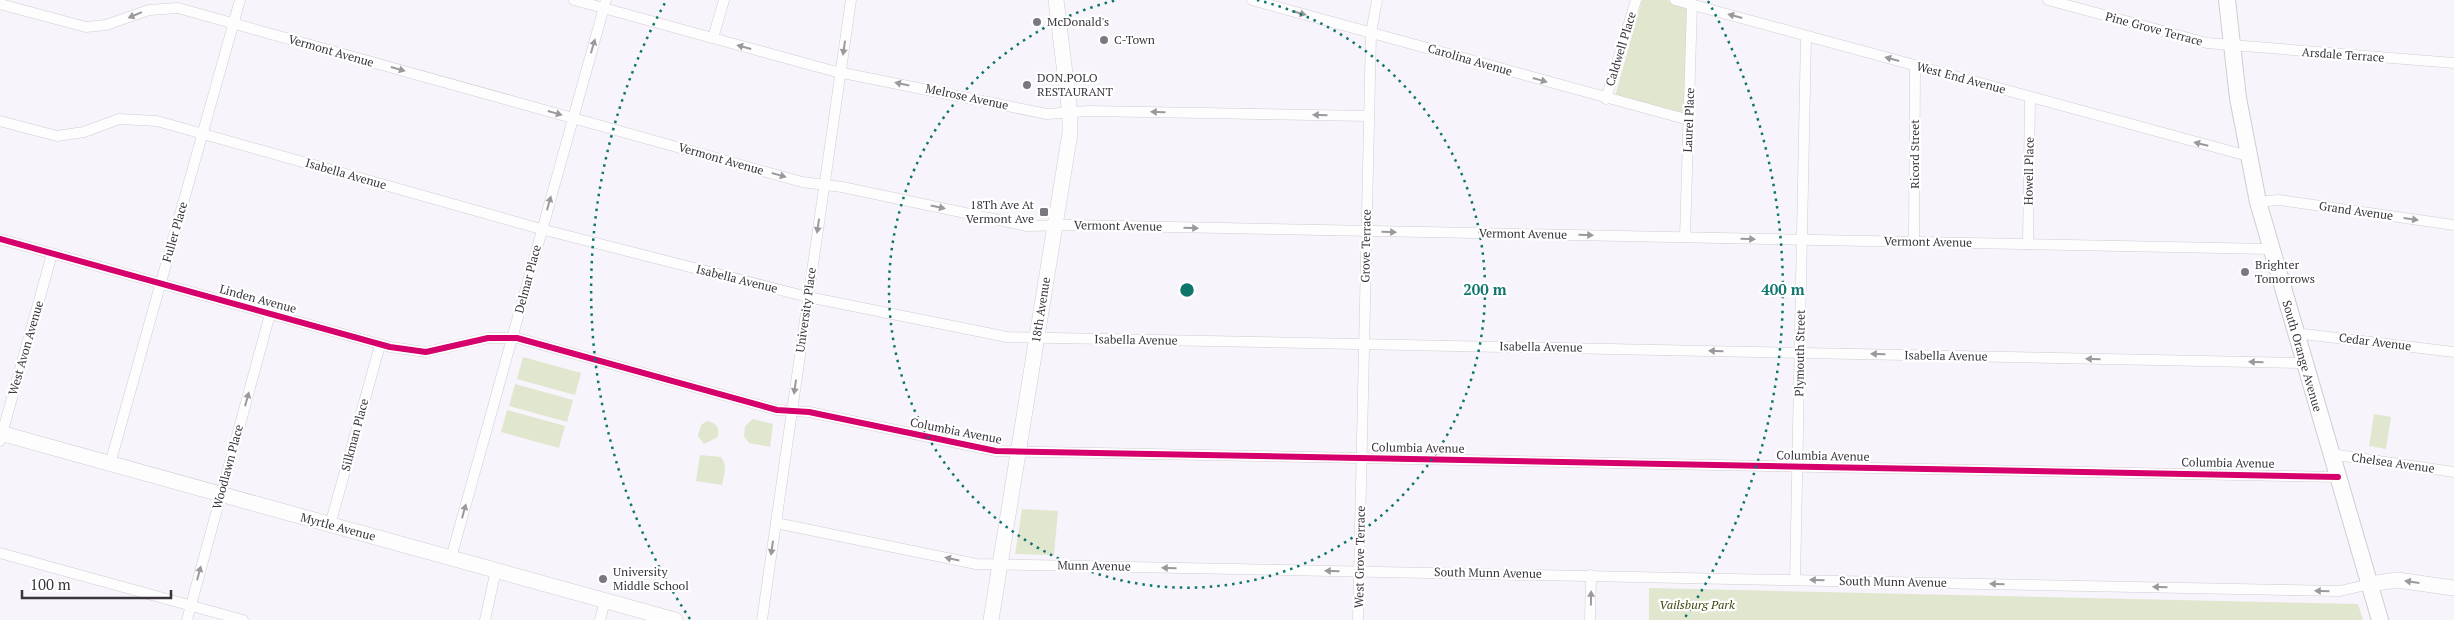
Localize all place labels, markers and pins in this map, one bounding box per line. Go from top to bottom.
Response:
place label: McDonald's [1047,14,1109,29]
marker: McDonald's [1031,16,1043,28]
place label: C-Town [1114,32,1155,47]
marker: C-Town [1098,34,1110,46]
place label: DON.POLO RESTAURANT [1037,70,1113,99]
marker: DON.POLO RESTAURANT [1021,79,1033,91]
place label: 18Th Ave At Vermont Ave [966,197,1035,226]
marker: 18Th Ave At Vermont Ave [1038,206,1050,218]
place label: Brighter Tomorrows [2255,257,2315,286]
marker: Brighter Tomorrows [2239,266,2251,278]
centre of rings [1178,281,1196,299]
place label: University Middle School [613,564,689,593]
marker: University Middle School [597,573,609,585]

